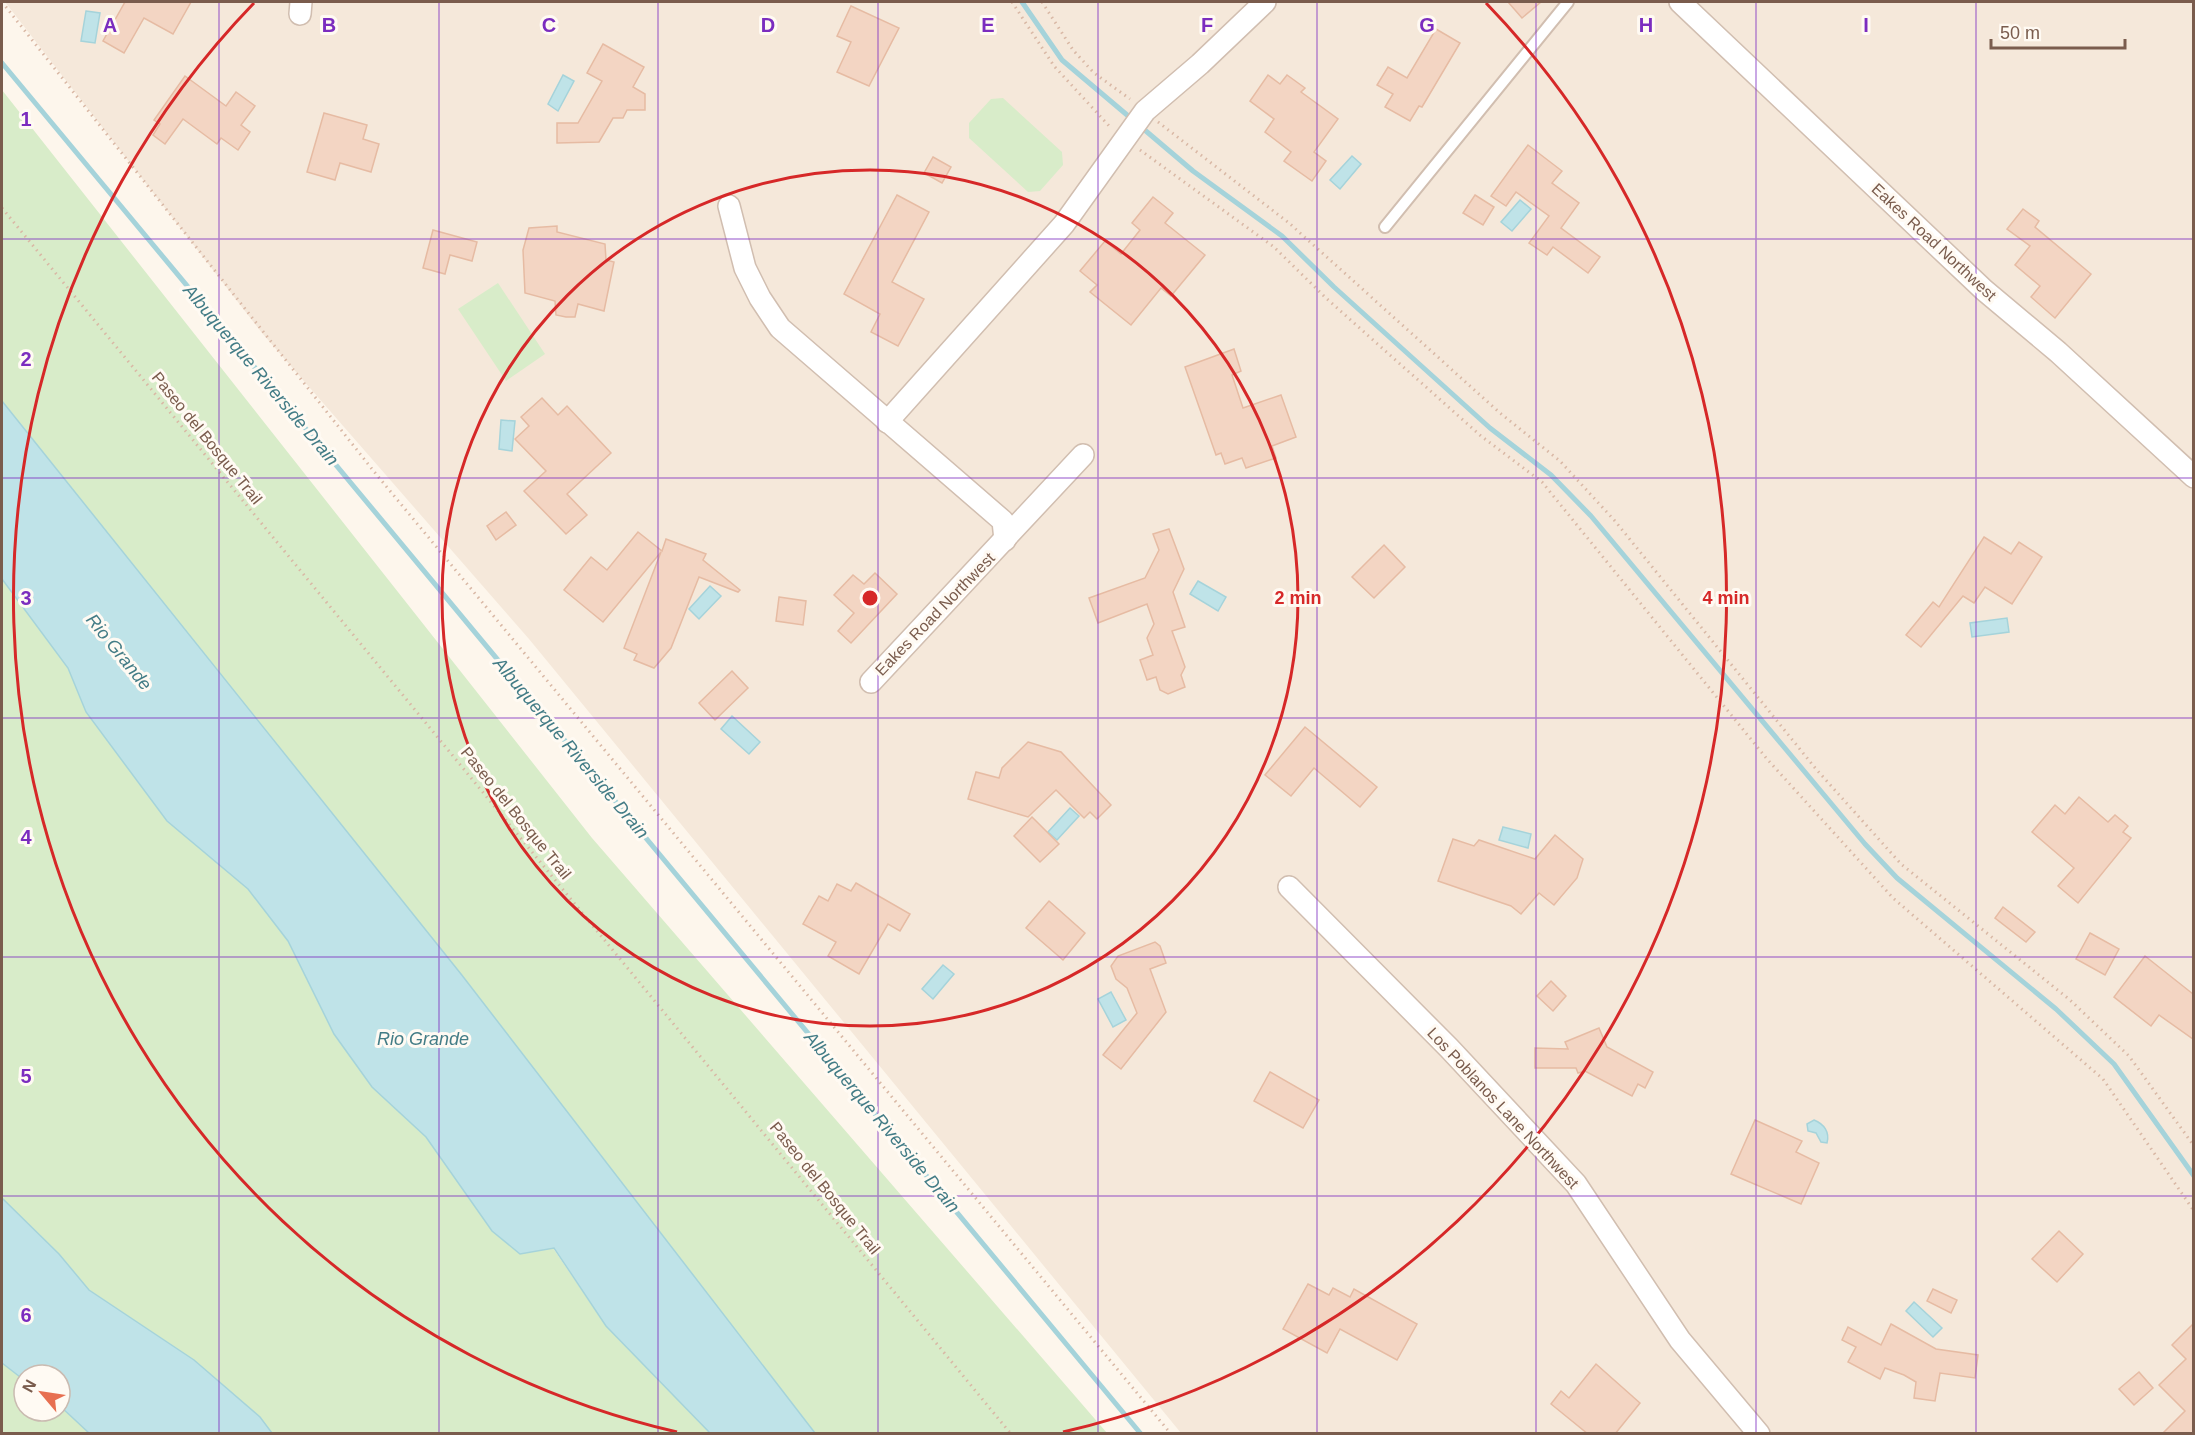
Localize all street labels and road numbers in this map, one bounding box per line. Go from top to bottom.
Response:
street label: Eakes Road Northwest [1868,180,2000,304]
street label: Paseo del Bosque Trail [149,369,265,507]
street label: Eakes Road Northwest [872,549,998,679]
street label: Paseo del Bosque Trail [458,744,574,882]
street label: Los Poblanos Lane Northwest [1424,1024,1582,1192]
street label: Paseo del Bosque Trail [767,1119,883,1257]

